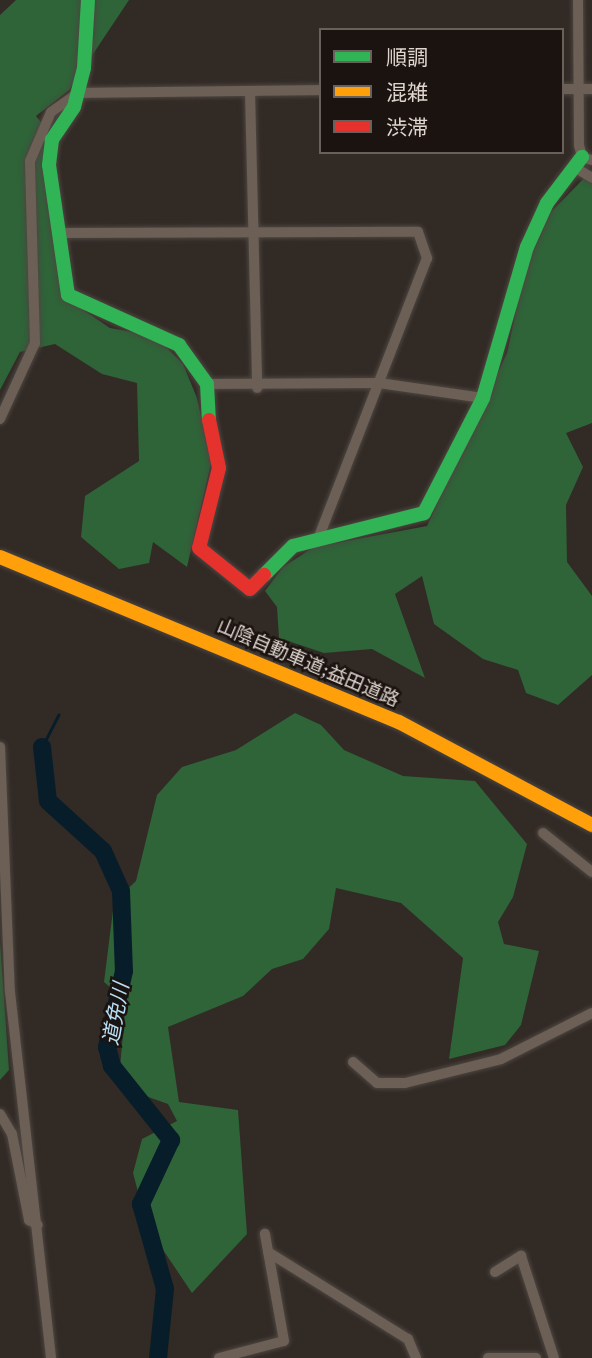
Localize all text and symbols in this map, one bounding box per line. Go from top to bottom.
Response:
legend [319,28,564,154]
text: 順調 [386,43,428,72]
text: 混雑 [386,78,428,107]
text: 渋滞 [386,113,428,142]
street label: 山陰自動車道;益田道路 [213,614,403,712]
water label: 道免川 [98,981,134,1047]

